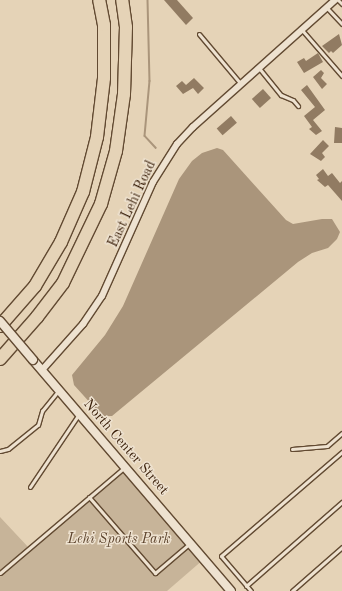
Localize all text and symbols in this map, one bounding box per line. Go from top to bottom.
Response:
street label: East Lehi Road [105,158,159,250]
street label: North Center Street [80,396,172,498]
park label: Lehi Sports Park [68,531,170,547]

